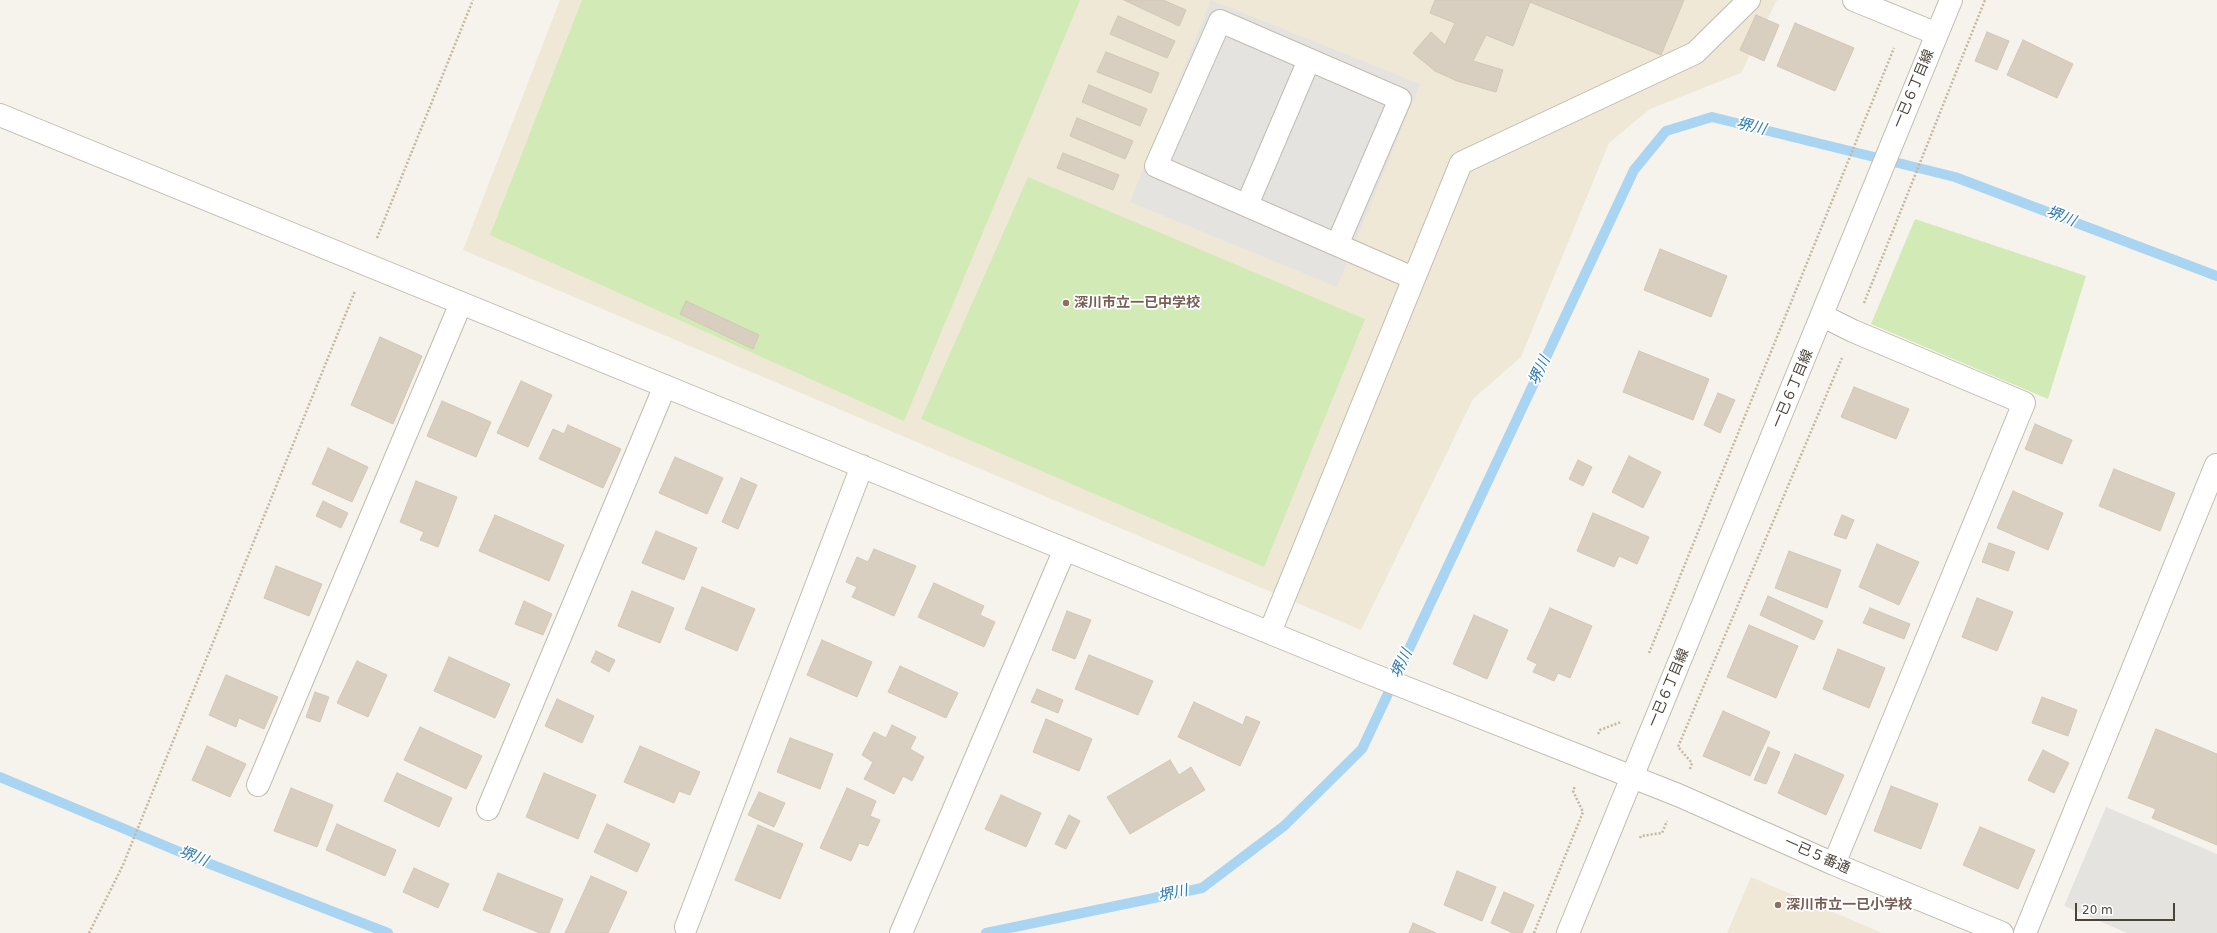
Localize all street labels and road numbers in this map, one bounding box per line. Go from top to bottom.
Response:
street label: 一已６丁目線 [1890,47,1938,131]
street label: 一已６丁目線 [1769,347,1817,431]
street label: 一已６丁目線 [1645,646,1693,730]
street label: 一已５番通 [1782,834,1852,878]

